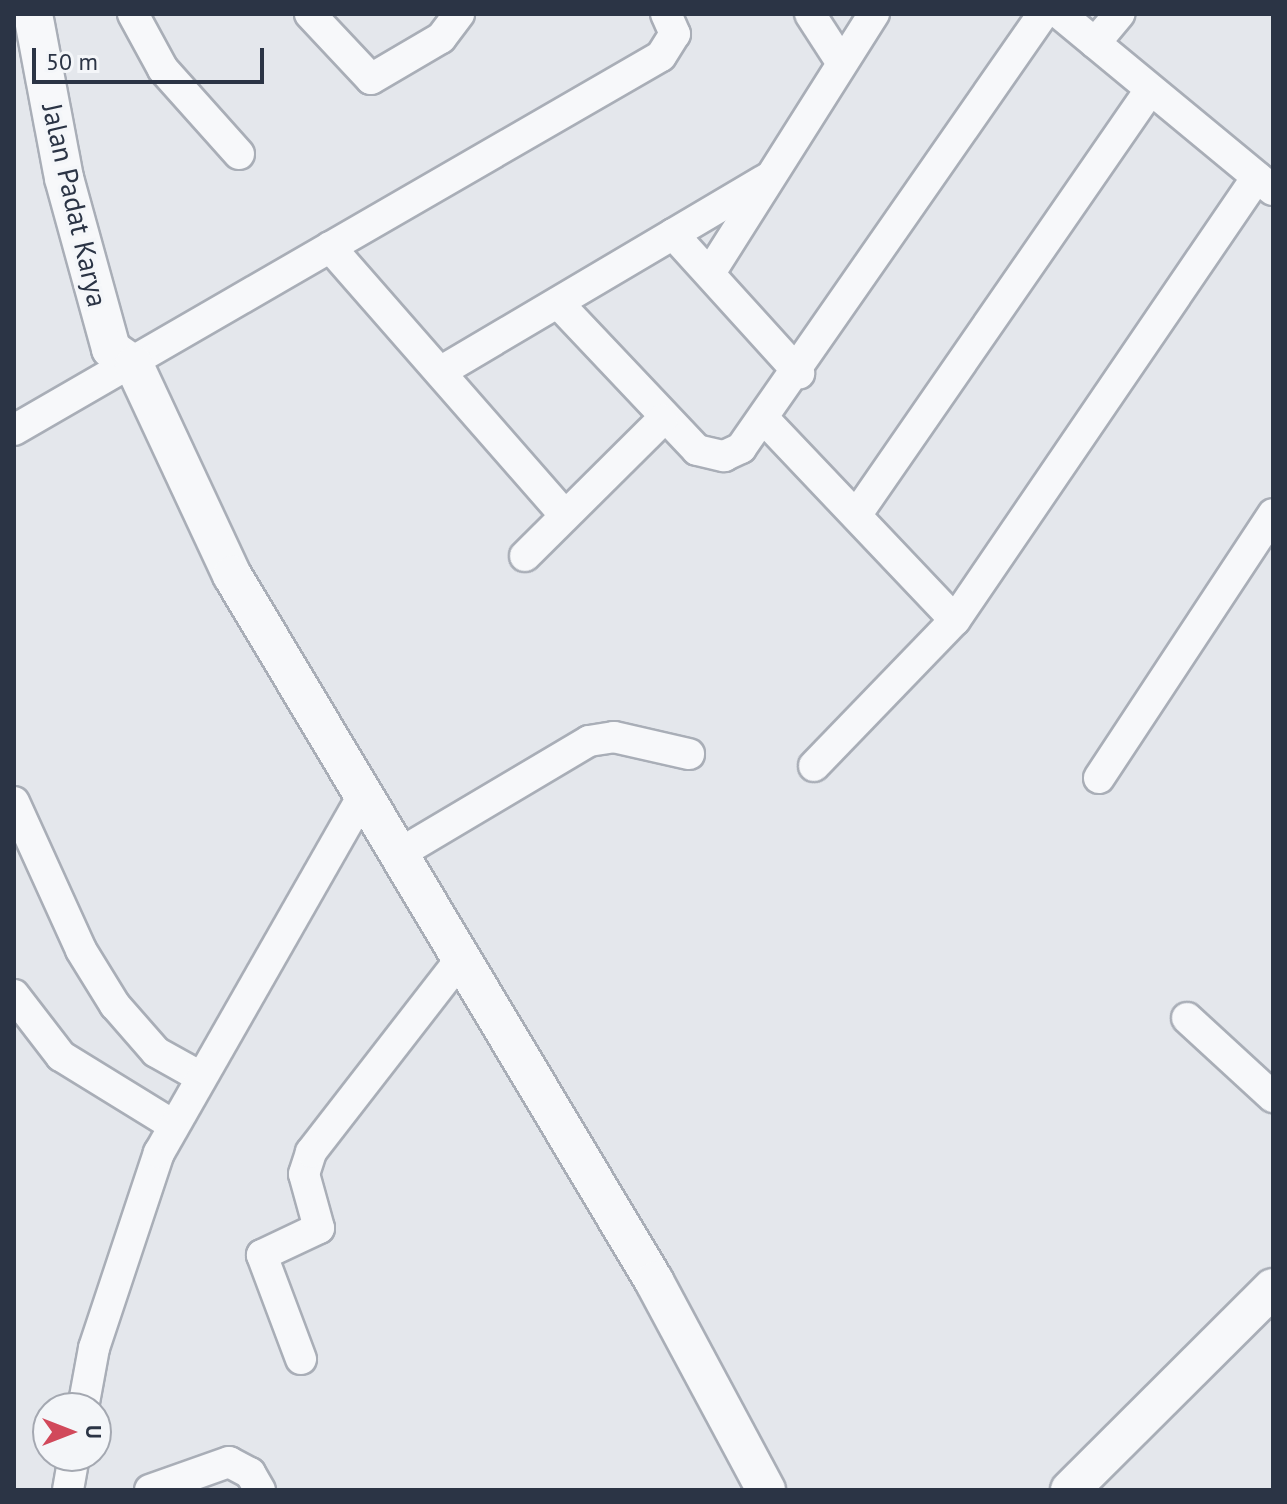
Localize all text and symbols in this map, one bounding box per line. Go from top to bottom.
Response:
scale bar [36,32,268,82]
text: 50 m [46,46,98,77]
street label: Jalan Padat Karya [35,100,115,310]
north arrow [32,1392,112,1472]
text: U [80,1425,108,1439]

